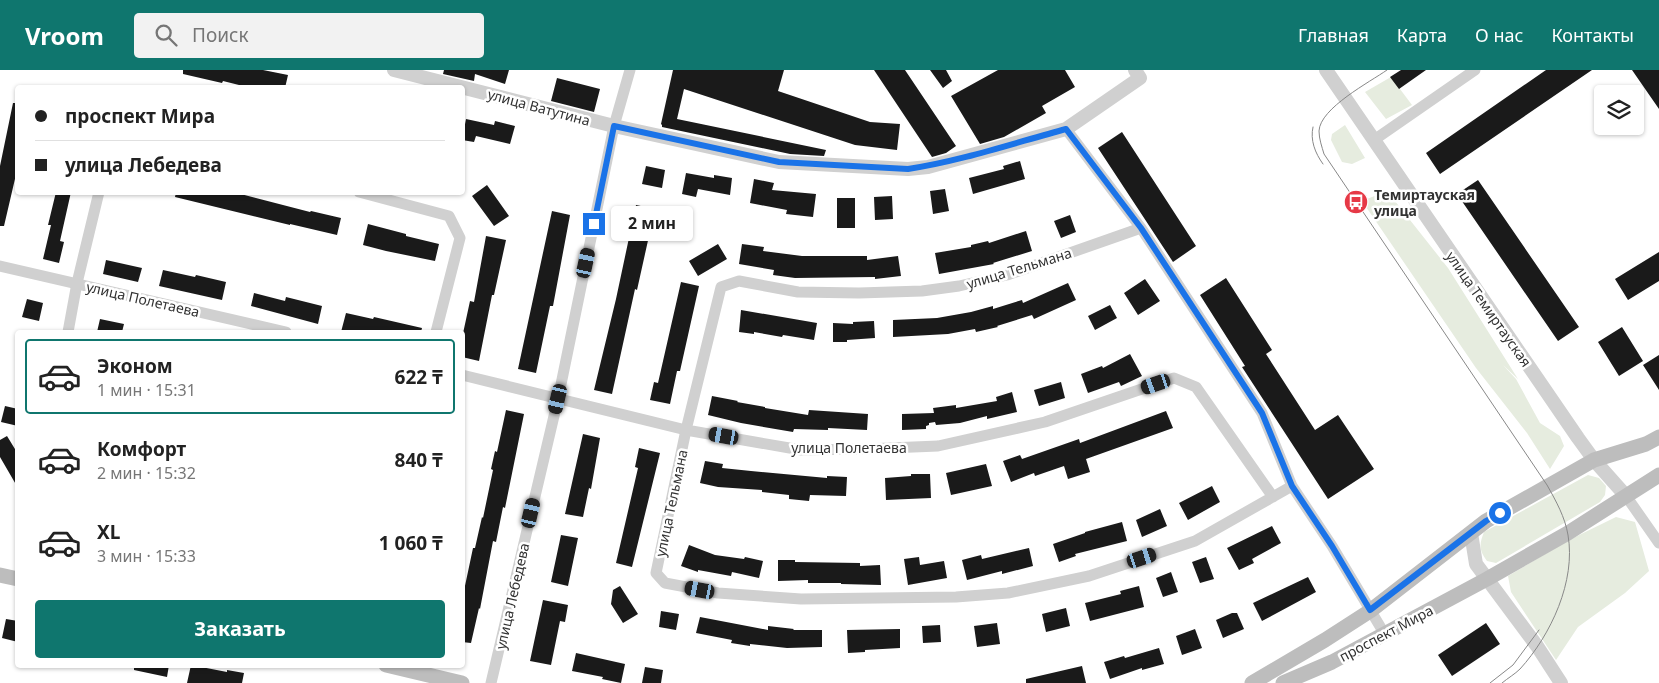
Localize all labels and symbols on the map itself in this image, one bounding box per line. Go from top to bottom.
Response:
street label: улица Ватутина [486,84,592,130]
place label: Темиртауская улица [1373,185,1475,220]
bus stop icon: Темиртауская улица [1343,189,1369,215]
callout: 2 мин [612,206,694,242]
route end [583,213,605,235]
street label: улица Тельмана [964,243,1074,293]
car [575,247,596,279]
street label: улица Темиртауская [1442,247,1536,371]
street label: улица Полетаева [85,277,201,321]
car [1139,372,1172,396]
car [547,383,568,415]
car [707,426,740,446]
street label: улица Полетаева [791,438,907,457]
street label: улица Тельмана [650,448,692,558]
car [520,497,541,529]
route start [1489,502,1511,524]
street label: улица Лебедева [491,541,533,651]
car [1125,546,1158,570]
car [683,580,716,600]
street label: проспект Мира [1336,600,1436,666]

